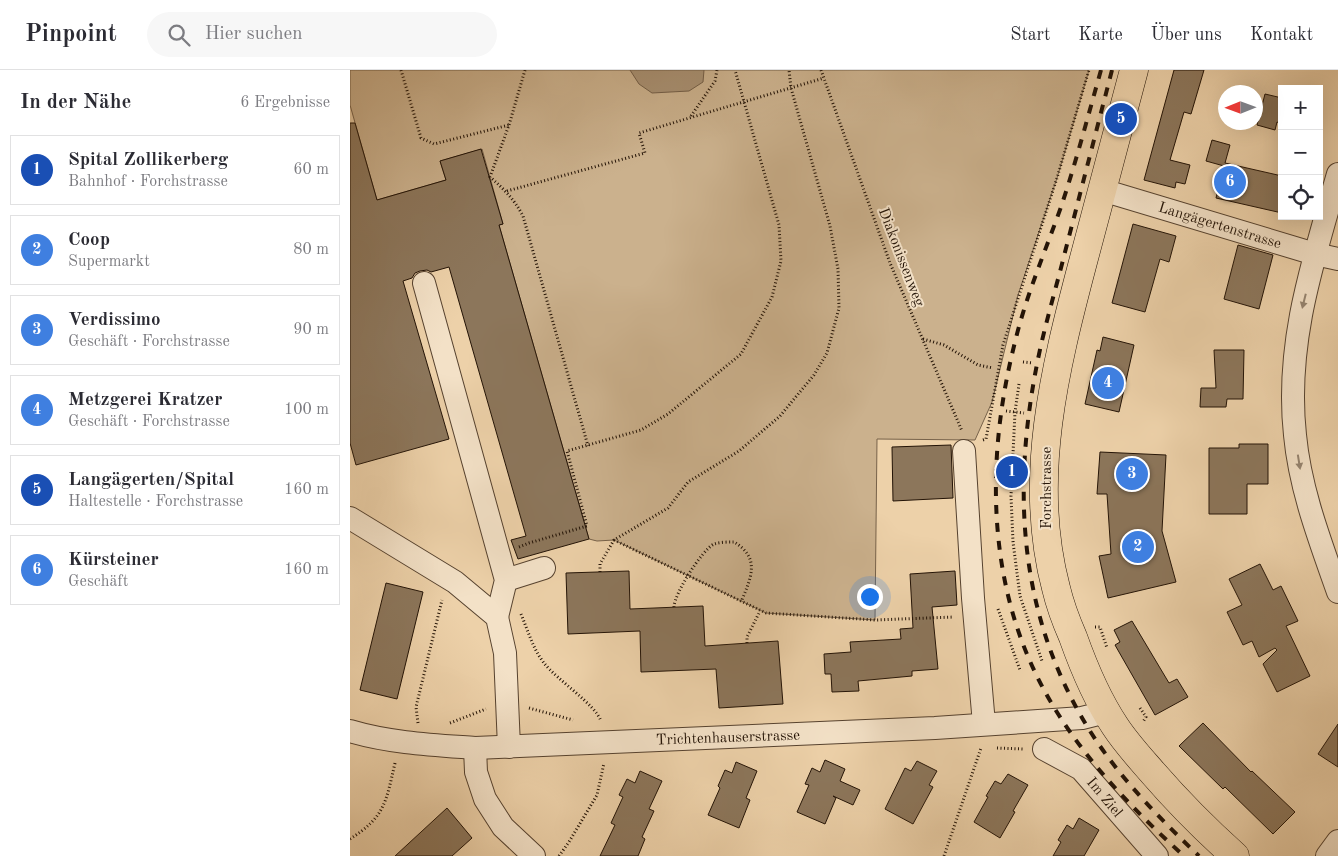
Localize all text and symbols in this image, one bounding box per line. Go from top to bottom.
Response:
search box [147,12,497,57]
icon: search [165,21,193,49]
text: Pinpoint [25,23,117,47]
text: Hier suchen [205,25,303,44]
text: Start [1010,26,1050,44]
text: Karte [1078,26,1123,44]
text: Über uns [1151,26,1222,44]
text: Kontakt [1250,26,1313,44]
north arrow [1218,85,1263,130]
map controls [1278,85,1323,220]
button: + [1278,85,1323,130]
text: In der Nähe [20,92,131,113]
text: 6 Ergebnisse [240,95,330,111]
pin: 5 [1105,100,1137,138]
button: − [1278,130,1323,175]
text: Spital Zollikerberg [68,151,228,170]
text: 1 [32,162,42,178]
text: 60 m [293,162,329,178]
pin: 6 [1214,163,1246,201]
text: Bahnhof · Forchstrasse [68,174,228,190]
button: locate [1278,175,1323,220]
street label: Langägertenstrasse [1156,201,1283,252]
street label: Diakonissenweg [875,206,926,309]
text: Coop [68,231,110,250]
text: 2 [32,242,42,258]
text: 80 m [293,242,329,258]
text: Supermarkt [68,254,150,270]
one-way arrow [1300,294,1308,309]
text: Verdissimo [68,311,161,330]
text: 3 [32,322,42,338]
text: 90 m [293,322,329,338]
text: Geschäft · Forchstrasse [68,334,230,350]
pin: 4 [1092,364,1124,402]
text: Metzgerei Kratzer [68,391,223,410]
text: 4 [32,402,42,418]
text: 100 m [284,402,329,418]
text: Geschäft · Forchstrasse [68,414,230,430]
street label: Forchstrasse [1040,447,1055,529]
pin: 1 [996,453,1028,491]
pin: 3 [1116,455,1148,493]
one-way arrow [1296,455,1304,471]
text: Langägerten/Spital [68,471,234,490]
text: 5 [32,482,42,498]
text: 160 m [284,482,329,498]
text: Haltestelle · Forchstrasse [68,494,243,510]
pin: 2 [1122,528,1154,566]
text: Kürsteiner [68,551,159,570]
text: 6 [32,562,42,578]
text: 160 m [284,562,329,578]
text: Geschäft [68,574,128,590]
your location [857,584,883,610]
street label: Trichtenhauserstrasse [656,728,800,749]
street label: Im Ziel [1083,775,1125,821]

